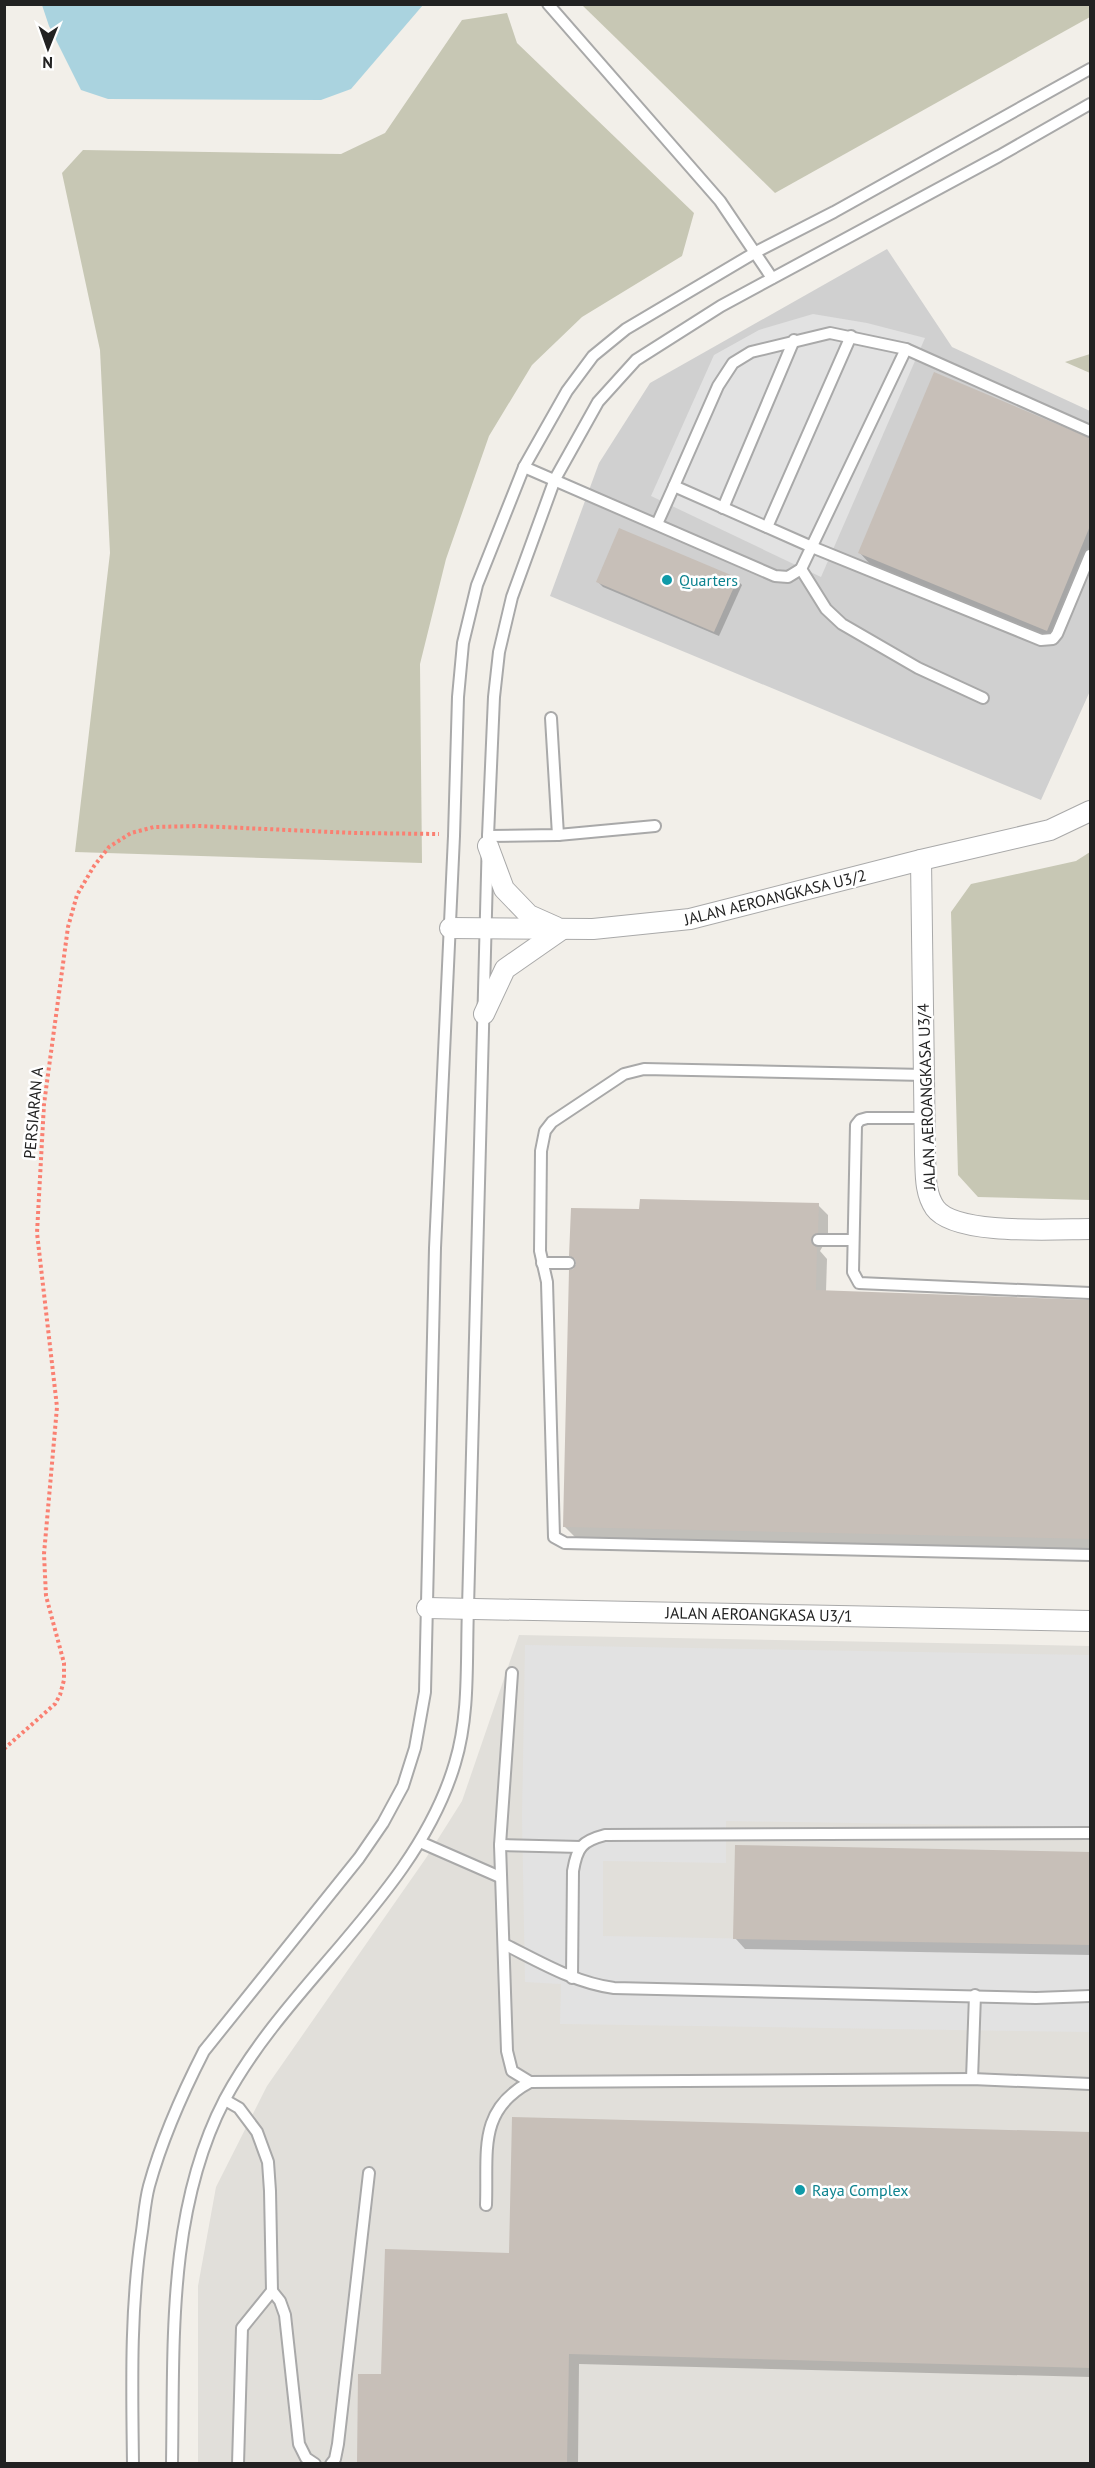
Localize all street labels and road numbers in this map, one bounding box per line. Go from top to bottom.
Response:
street label: JALAN AEROANGKASA U3/2 [681,865,868,930]
street label: JALAN AEROANGKASA U3/4 [913,1003,939,1192]
street label: PERSIARAN A [19,1066,47,1160]
street label: JALAN AEROANGKASA U3/1 [664,1602,853,1626]

